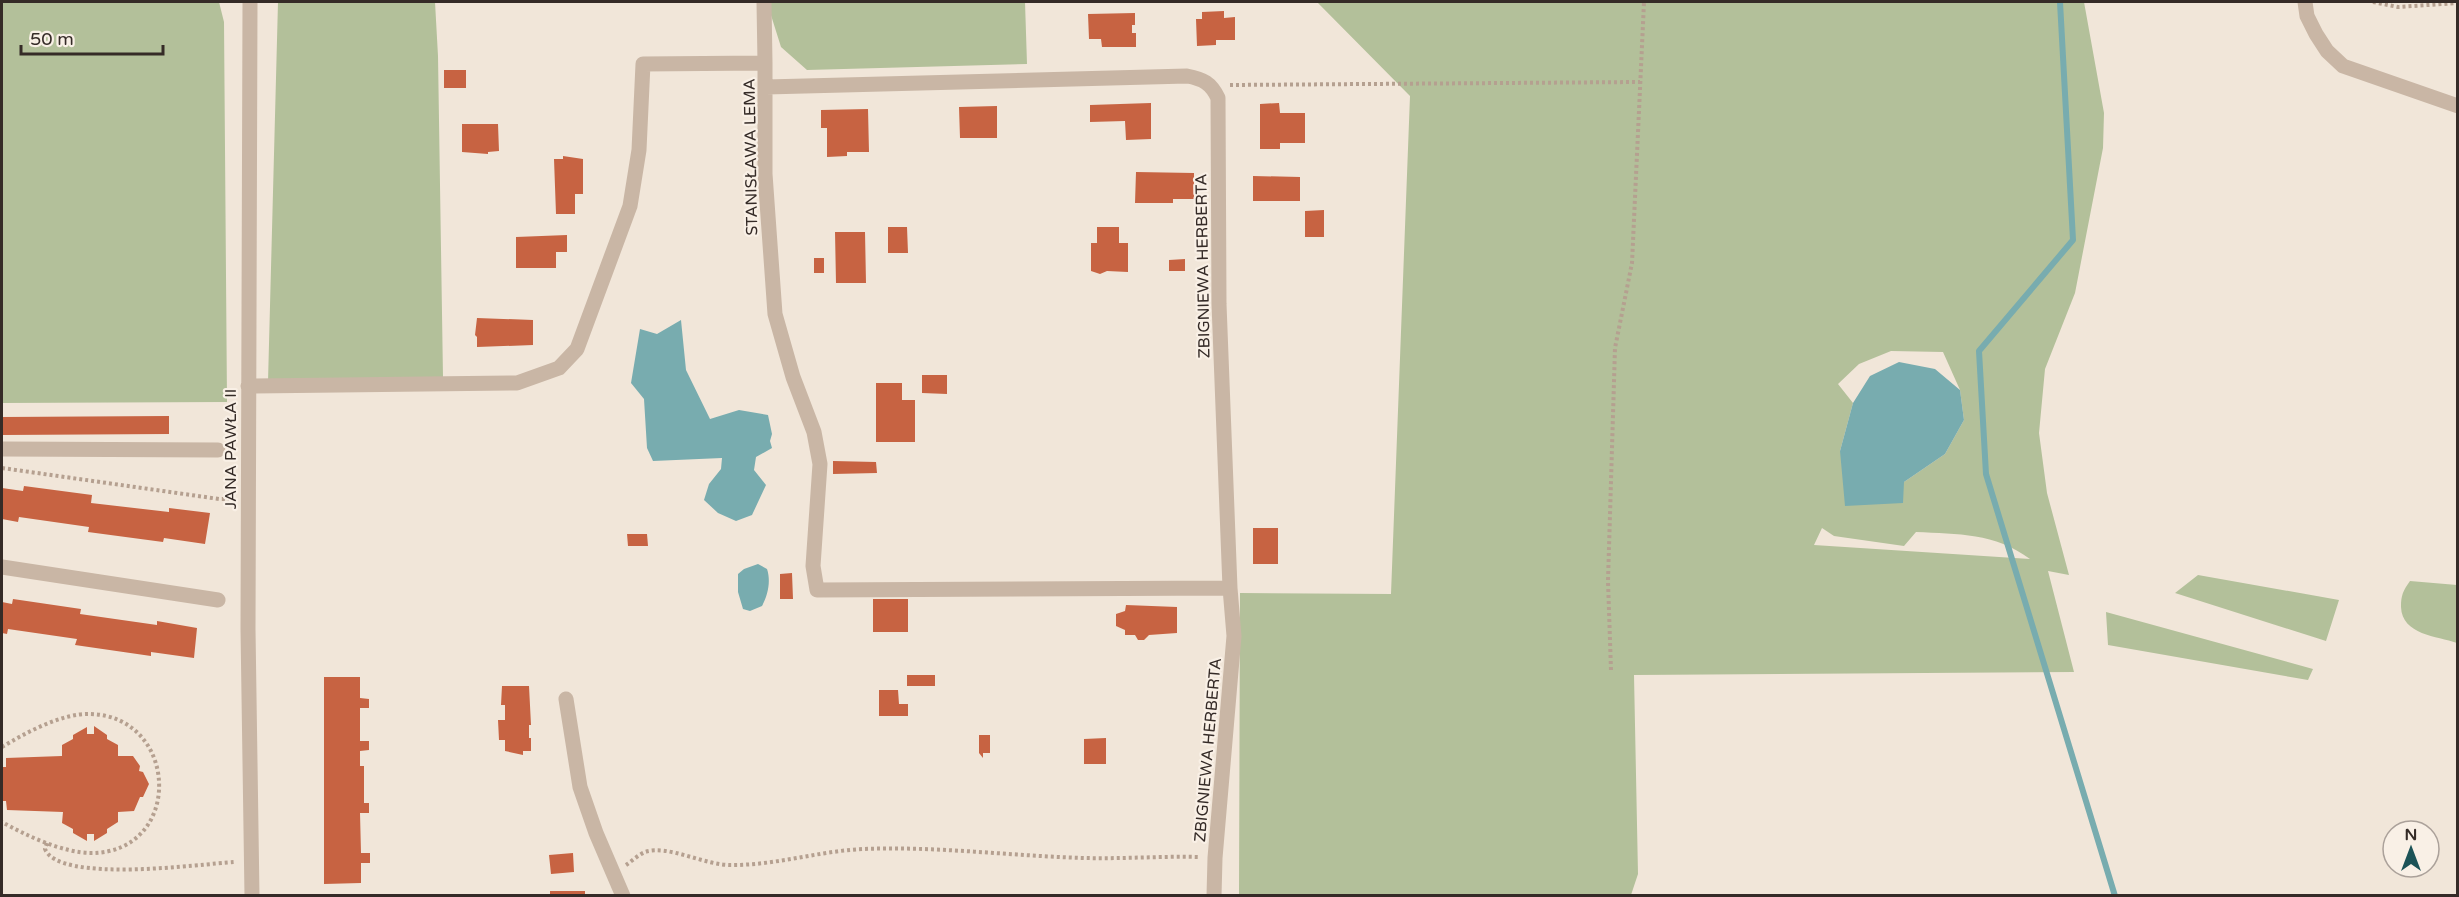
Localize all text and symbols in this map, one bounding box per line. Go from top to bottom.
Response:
scale bar [21,18,164,56]
text: 50 m [30,28,74,50]
street label: STANISŁAWA LEMA [740,78,762,236]
street label: ZBIGNIEWA HERBERTA [1191,173,1215,359]
street label: JANA PAWŁA II [221,389,241,509]
street label: ZBIGNIEWA HERBERTA [1190,657,1226,843]
north arrow [2381,819,2441,879]
text: N [2405,825,2417,845]

